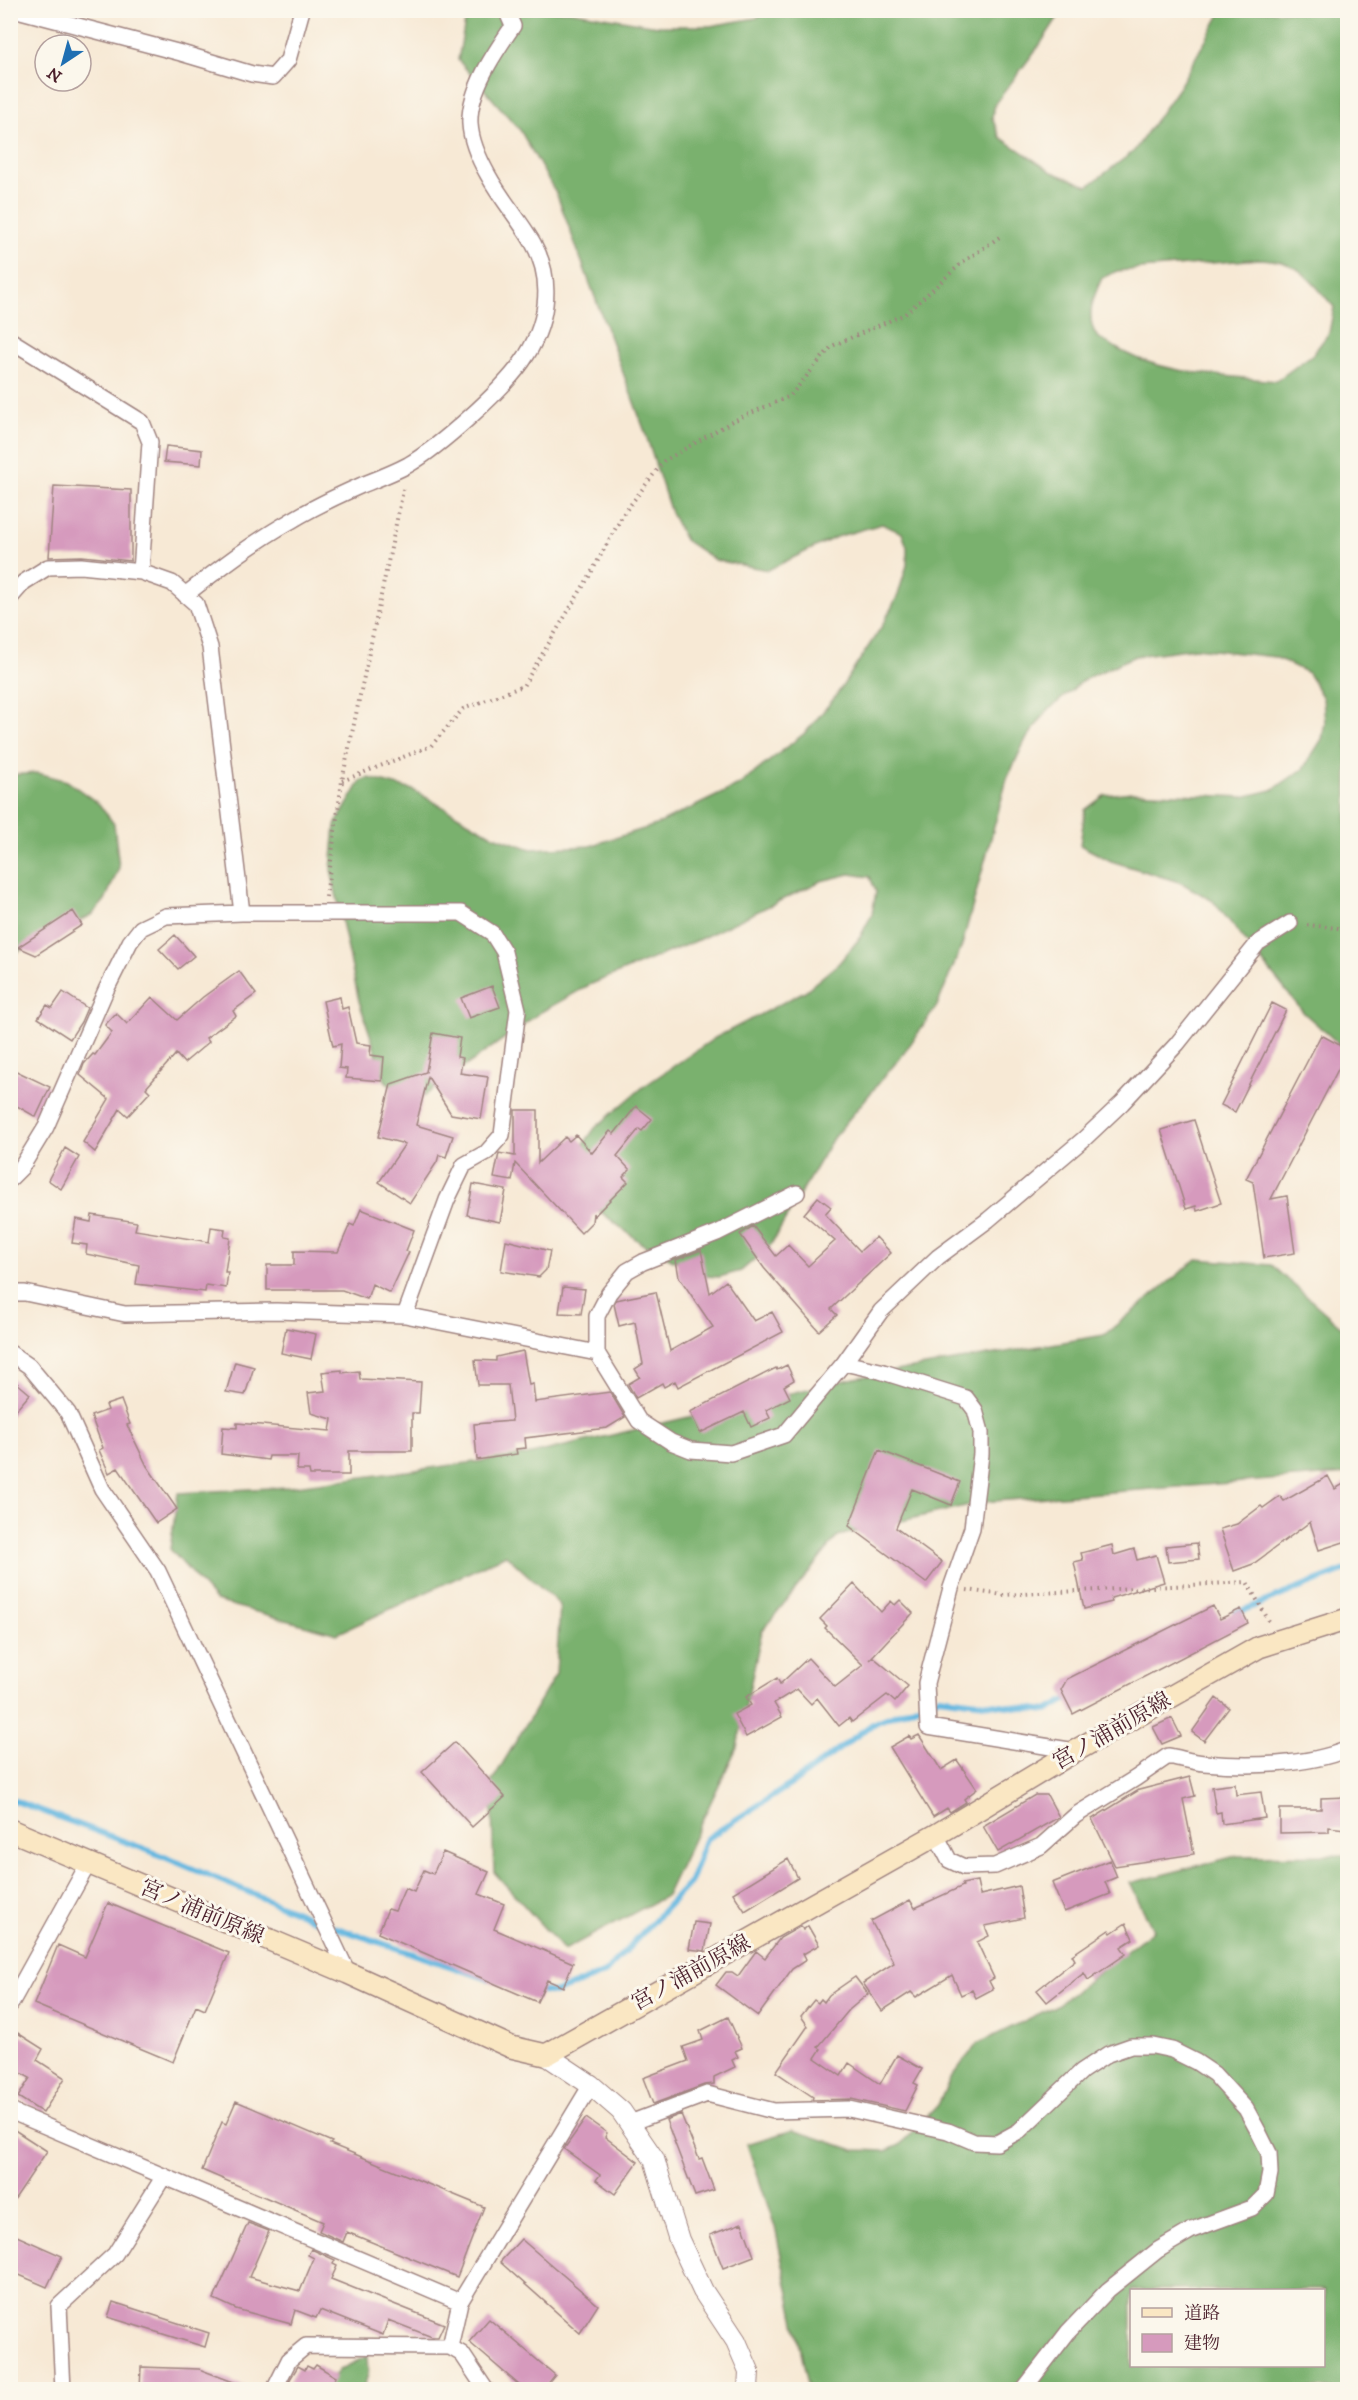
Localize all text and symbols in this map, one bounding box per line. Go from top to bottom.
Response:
north arrow [33,33,93,93]
text: N [44,62,66,86]
street label: 宮ノ浦前原線 [1048,1686,1176,1776]
street label: 宮ノ浦前原線 [136,1874,268,1950]
street label: 宮ノ浦前原線 [627,1929,755,2017]
legend [1130,2289,1325,2367]
text: 道路 [1184,2303,1220,2325]
text: 建物 [1184,2333,1220,2355]

